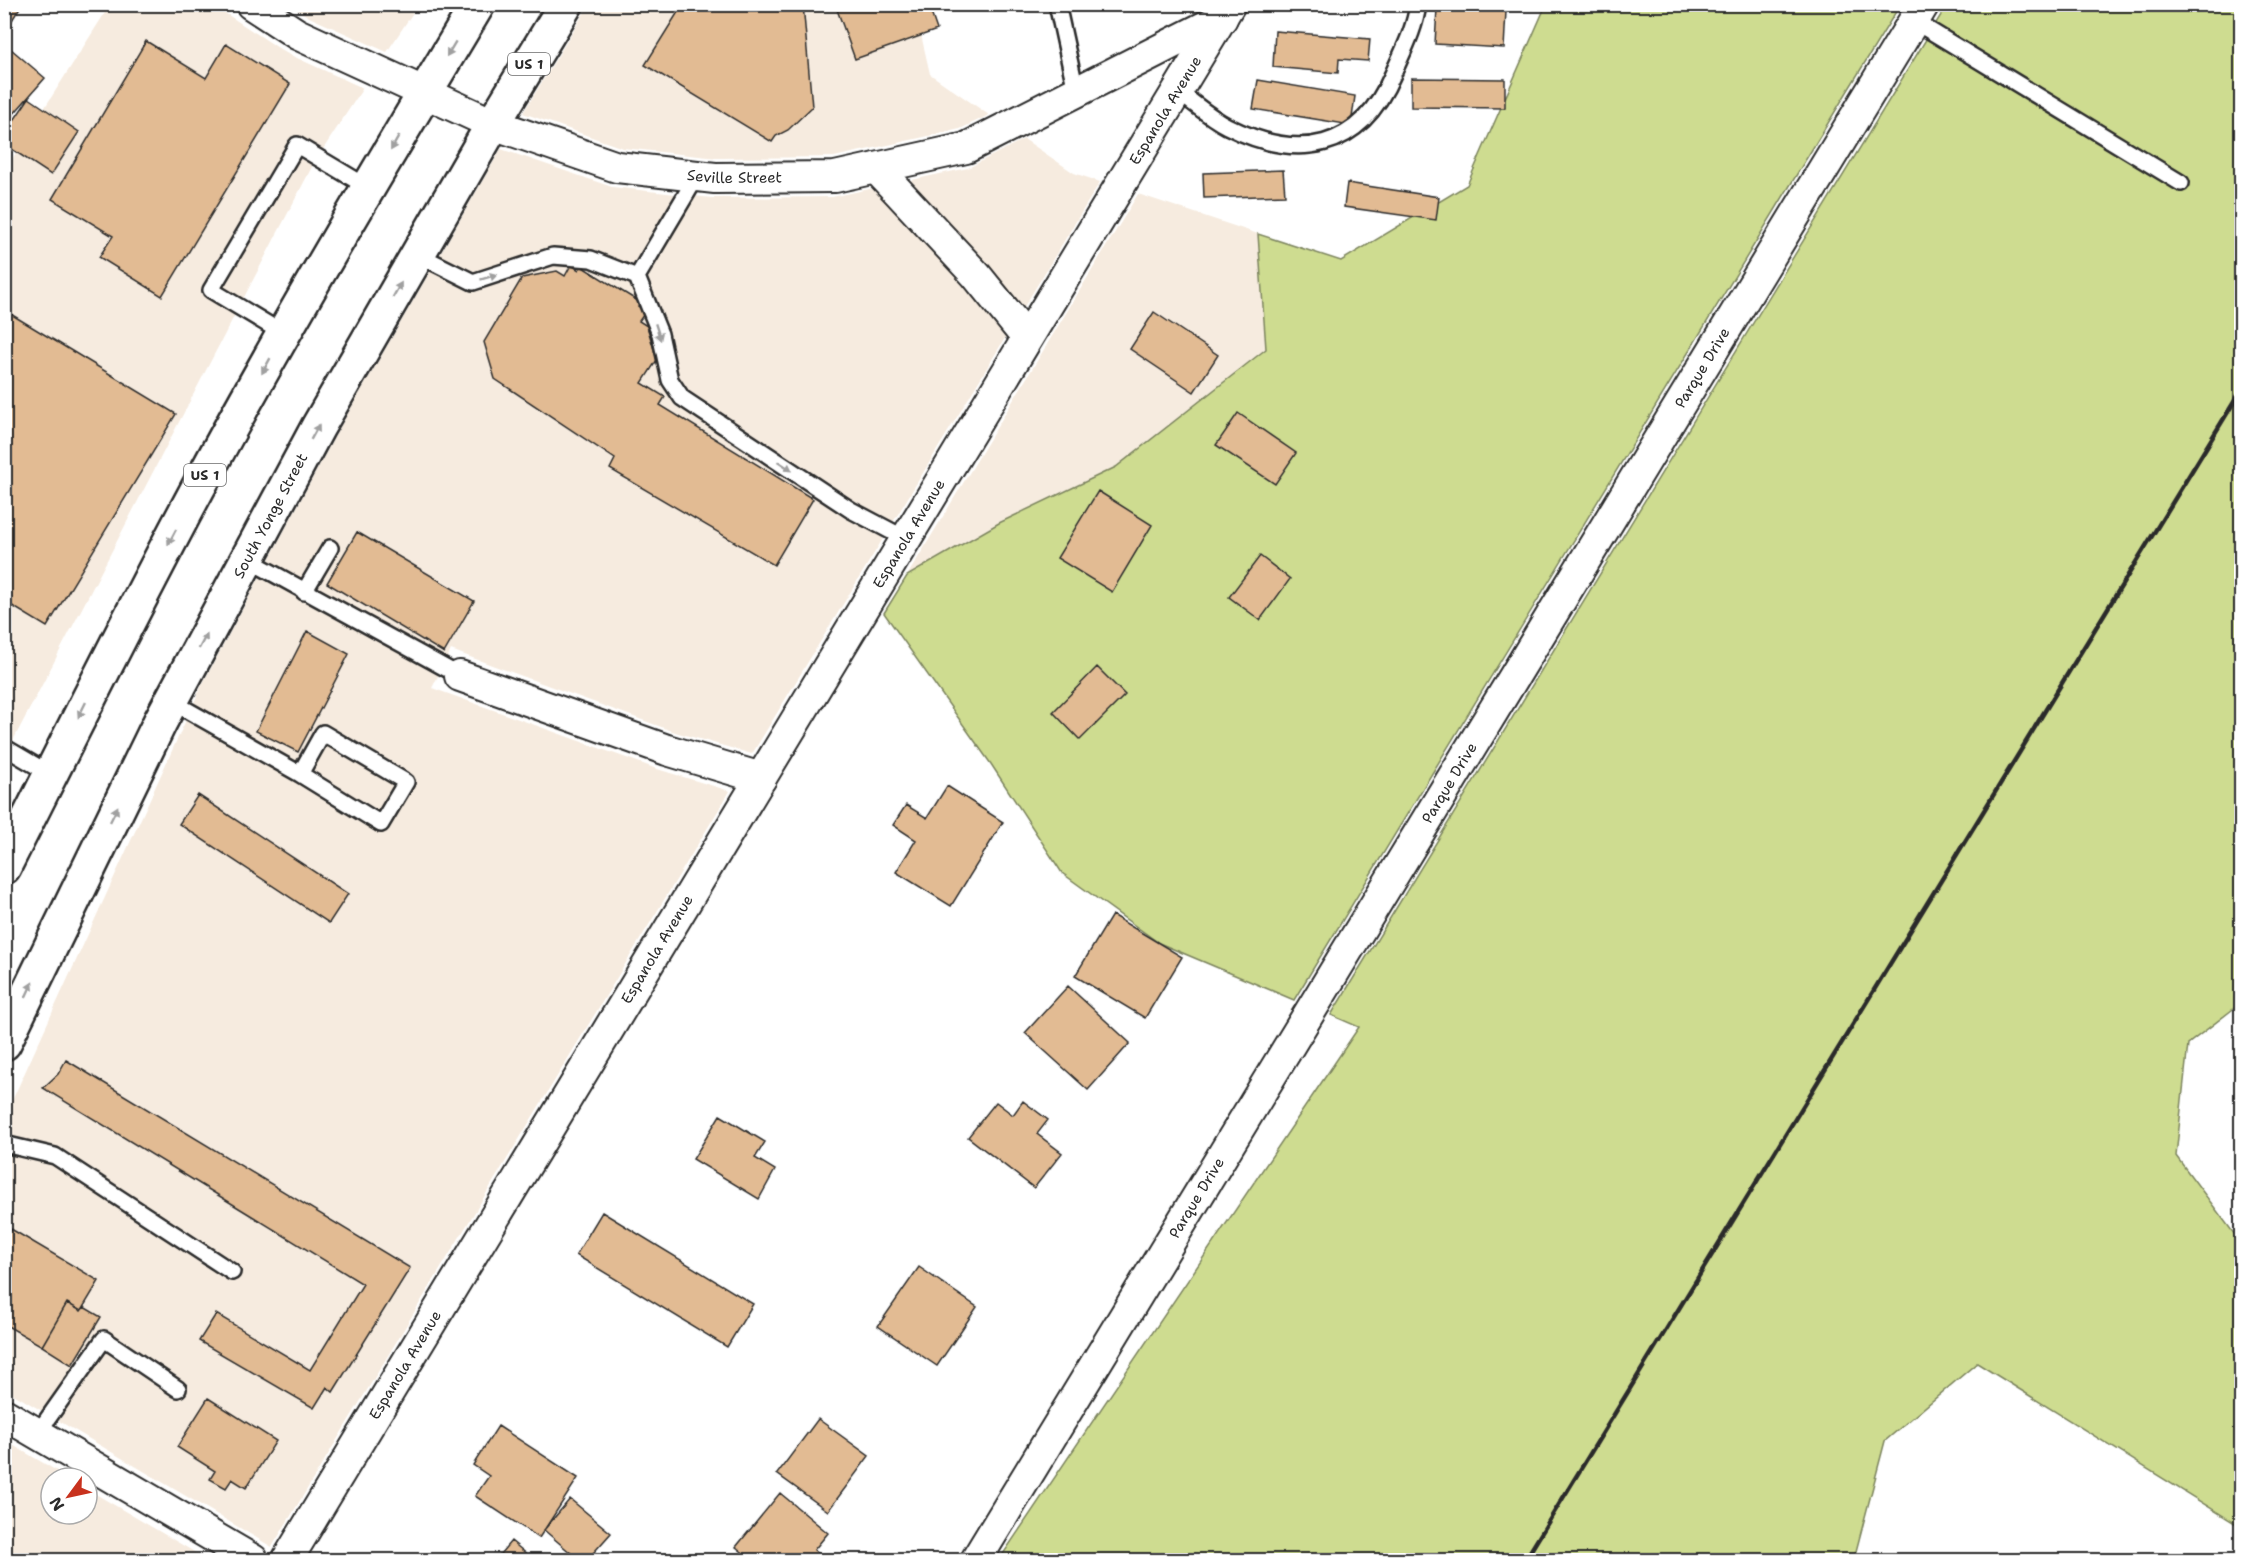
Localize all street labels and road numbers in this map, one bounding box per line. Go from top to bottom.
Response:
street label: Espanola Avenue [1125,52,1206,169]
road number: US 1 [508,53,550,75]
street label: Seville Street [686,165,782,188]
street label: Parque Drive [1670,324,1735,412]
street label: South Yonge Street [229,450,312,582]
road number: US 1 [184,464,226,486]
street label: Espanola Avenue [868,475,950,592]
street label: Parque Drive [1417,739,1482,827]
street label: Espanola Avenue [616,891,698,1008]
street label: Parque Drive [1164,1154,1229,1242]
street label: Espanola Avenue [364,1307,446,1423]

